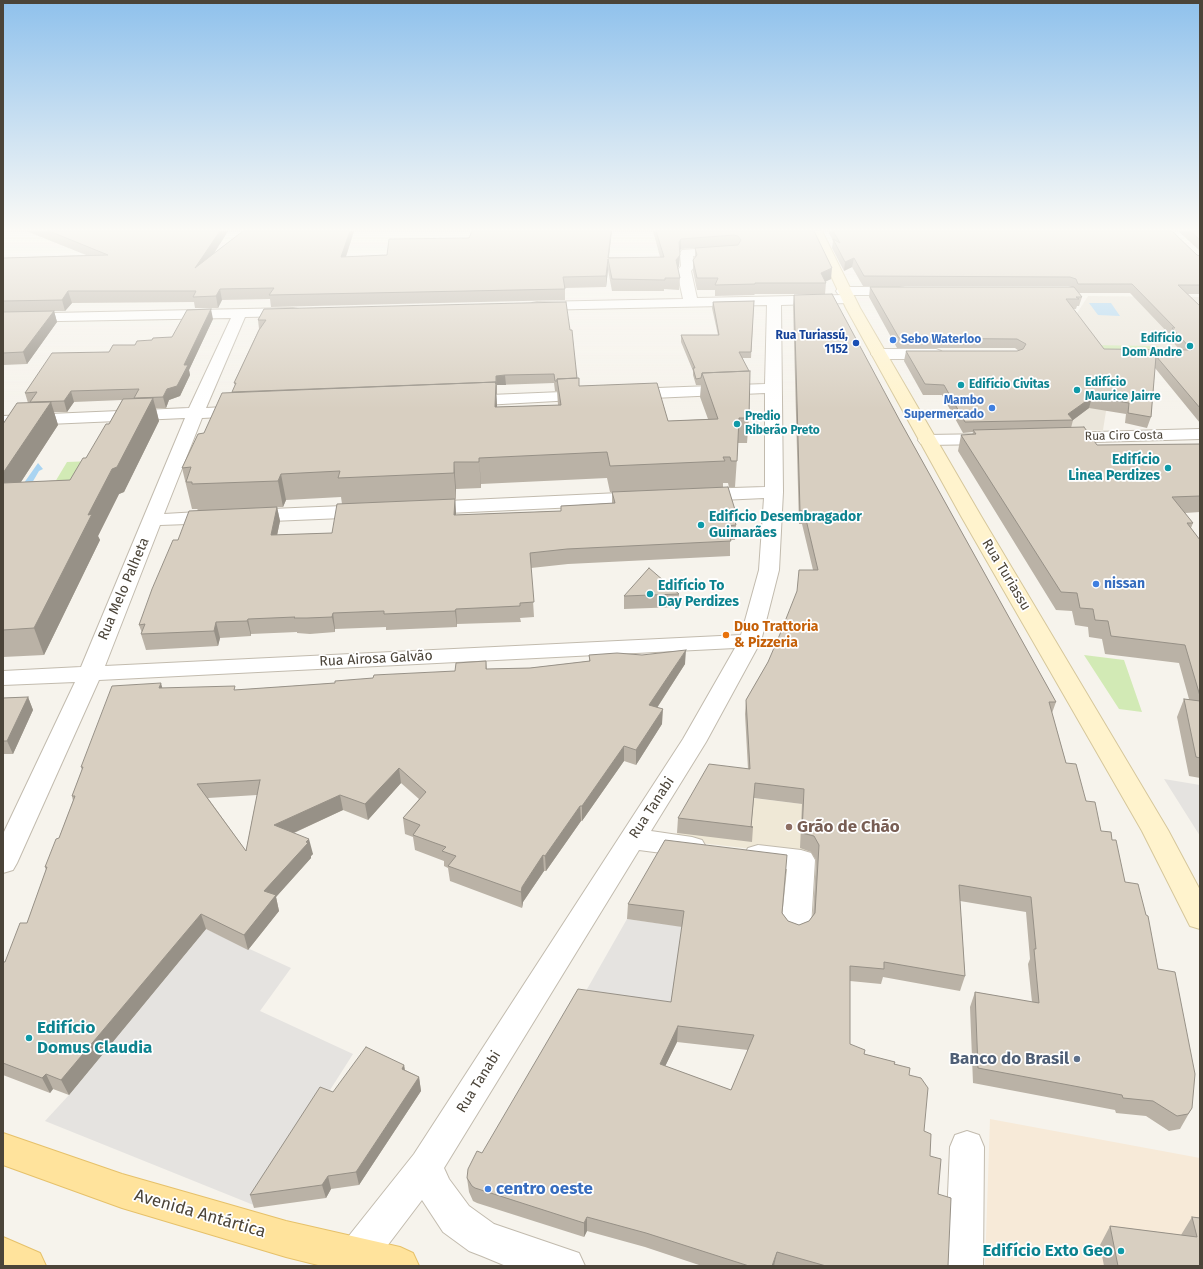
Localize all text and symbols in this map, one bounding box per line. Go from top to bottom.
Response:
place label: Rua Turiassú, 1152 [776,329,848,357]
place label: Edifício Dom Andre [1122,332,1182,360]
place label: Sebo Waterloo [901,333,981,347]
marker: Sebo Waterloo [888,335,898,345]
marker: Rua Turiassú, 1152 [851,338,861,348]
marker: Edifício Dom Andre [1185,341,1195,351]
place label: Edifício Maurice Jairre [1085,376,1161,404]
place label: Edifício Civitas [969,378,1050,392]
marker: Edifício Civitas [956,380,966,390]
marker: Edifício Maurice Jairre [1072,385,1082,395]
place label: Mambo Supermercado [904,394,984,422]
marker: Mambo Supermercado [987,403,997,413]
place label: Predio Riberão Preto [745,410,820,438]
marker: Predio Riberão Preto [732,419,742,429]
street label: Rua Ciro Costa [1085,428,1163,444]
place label: Edifício Linea Perdizes [1068,452,1160,484]
marker: Edifício Linea Perdizes [1163,463,1173,473]
place label: Edifício Desembragador Guimarães [709,509,862,542]
marker: Edifício Desembragador Guimarães [696,520,706,530]
street label: Rua Melo Palheta [95,535,153,643]
street label: Rua Turiassu [978,536,1034,614]
place label: nissan [1104,576,1145,592]
place label: Edifício To Day Perdizes [658,578,739,610]
marker: nissan [1091,579,1101,589]
marker: Edifício To Day Perdizes [645,589,655,599]
place label: Duo Trattoria & Pizzeria [734,619,819,652]
marker: Duo Trattoria & Pizzeria [721,630,731,640]
street label: Rua Airosa Galvão [319,648,433,670]
street label: Rua Tanabi [626,774,678,842]
place label: Grão de Chão [797,817,900,837]
marker: Grão de Chão [784,822,794,832]
place label: Edifício Domus Claudia [37,1018,152,1058]
marker: Edifício Domus Claudia [24,1033,34,1043]
street label: Rua Tanabi [453,1048,505,1116]
place label: Banco do Brasil [950,1049,1069,1069]
marker: Banco do Brasil [1072,1054,1082,1064]
place label: centro oeste [496,1179,593,1199]
marker: centro oeste [483,1184,493,1194]
street label: Avenida Antártica [132,1186,268,1242]
place label: Edifício Exto Geo [983,1241,1113,1261]
marker: Edifício Exto Geo [1116,1246,1126,1256]

